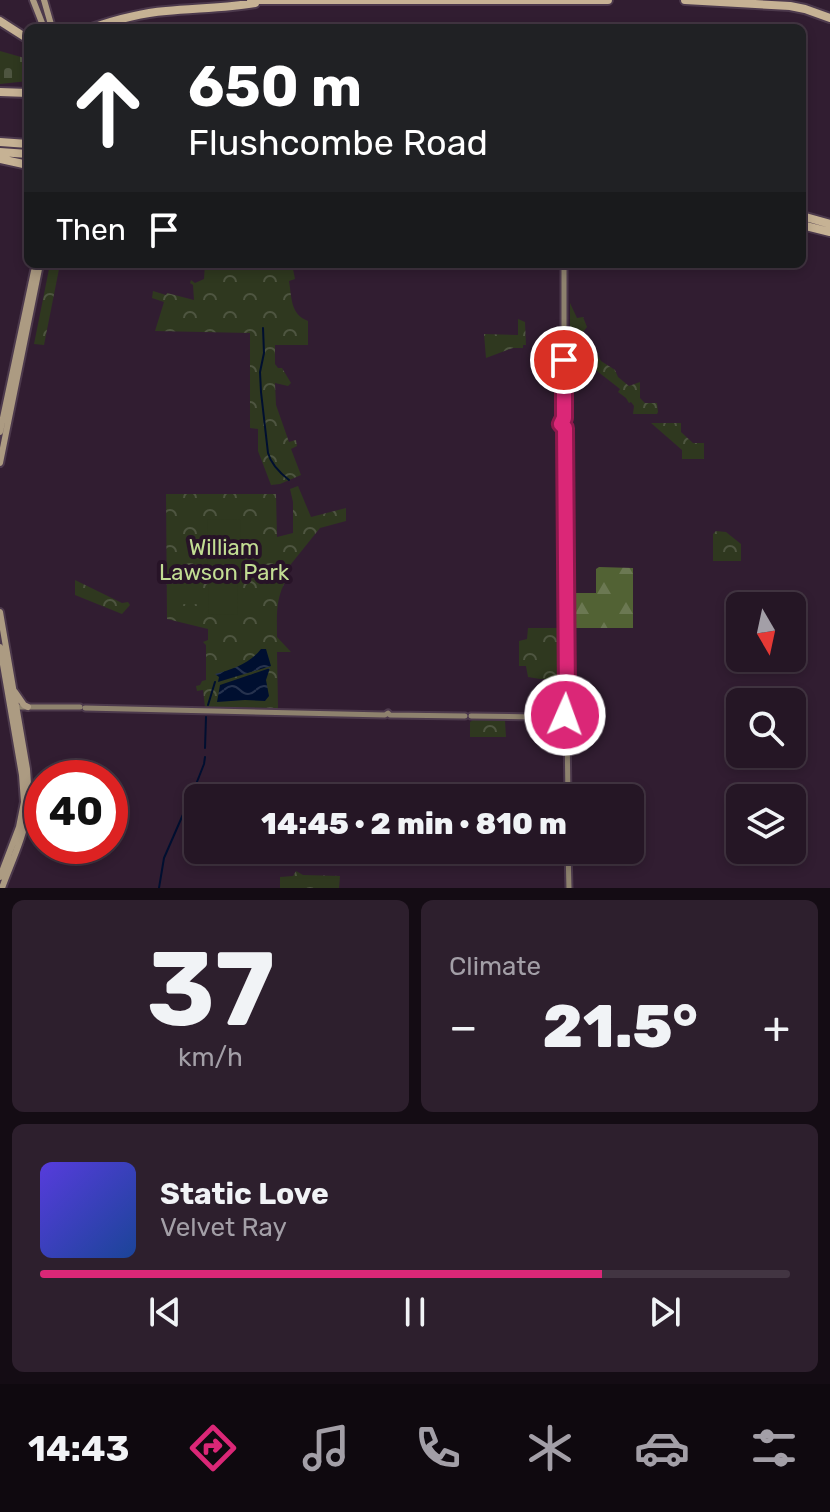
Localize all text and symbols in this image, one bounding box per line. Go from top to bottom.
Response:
text: 650 m [188,54,362,120]
icon: ahead [56,56,160,160]
text: Flushcombe Road [188,121,488,164]
icon: arrive [142,208,186,252]
text: Then [56,212,126,248]
pin [530,326,598,394]
icon: arrive [542,338,586,382]
park label: William Lawson Park [159,534,290,586]
north arrow [726,592,806,672]
map controls [726,592,806,864]
position arrow [523,673,607,757]
button: search [726,688,806,768]
speed limit sign: 40 [24,760,128,864]
button: layers [726,784,806,864]
text: 14:45 · 2 min · 810 m [261,806,567,842]
text: 37 [146,928,275,1051]
text: Climate [449,951,541,982]
text: 21.5° [542,991,698,1062]
text: − [449,1001,478,1053]
text: + [763,1001,790,1053]
text: km/h [178,1042,243,1073]
text: Static Love [160,1176,329,1212]
text: Velvet Ray [160,1212,287,1243]
icon: previous [143,1290,187,1334]
icon: pause [393,1290,437,1334]
icon: next [643,1290,687,1334]
icon: directions [185,1420,241,1476]
icon: music [298,1420,354,1476]
icon: phone [410,1420,466,1476]
icon: climate [522,1420,578,1476]
icon: car [634,1420,690,1476]
icon: filters [746,1420,802,1476]
text: 14:43 [28,1427,129,1470]

